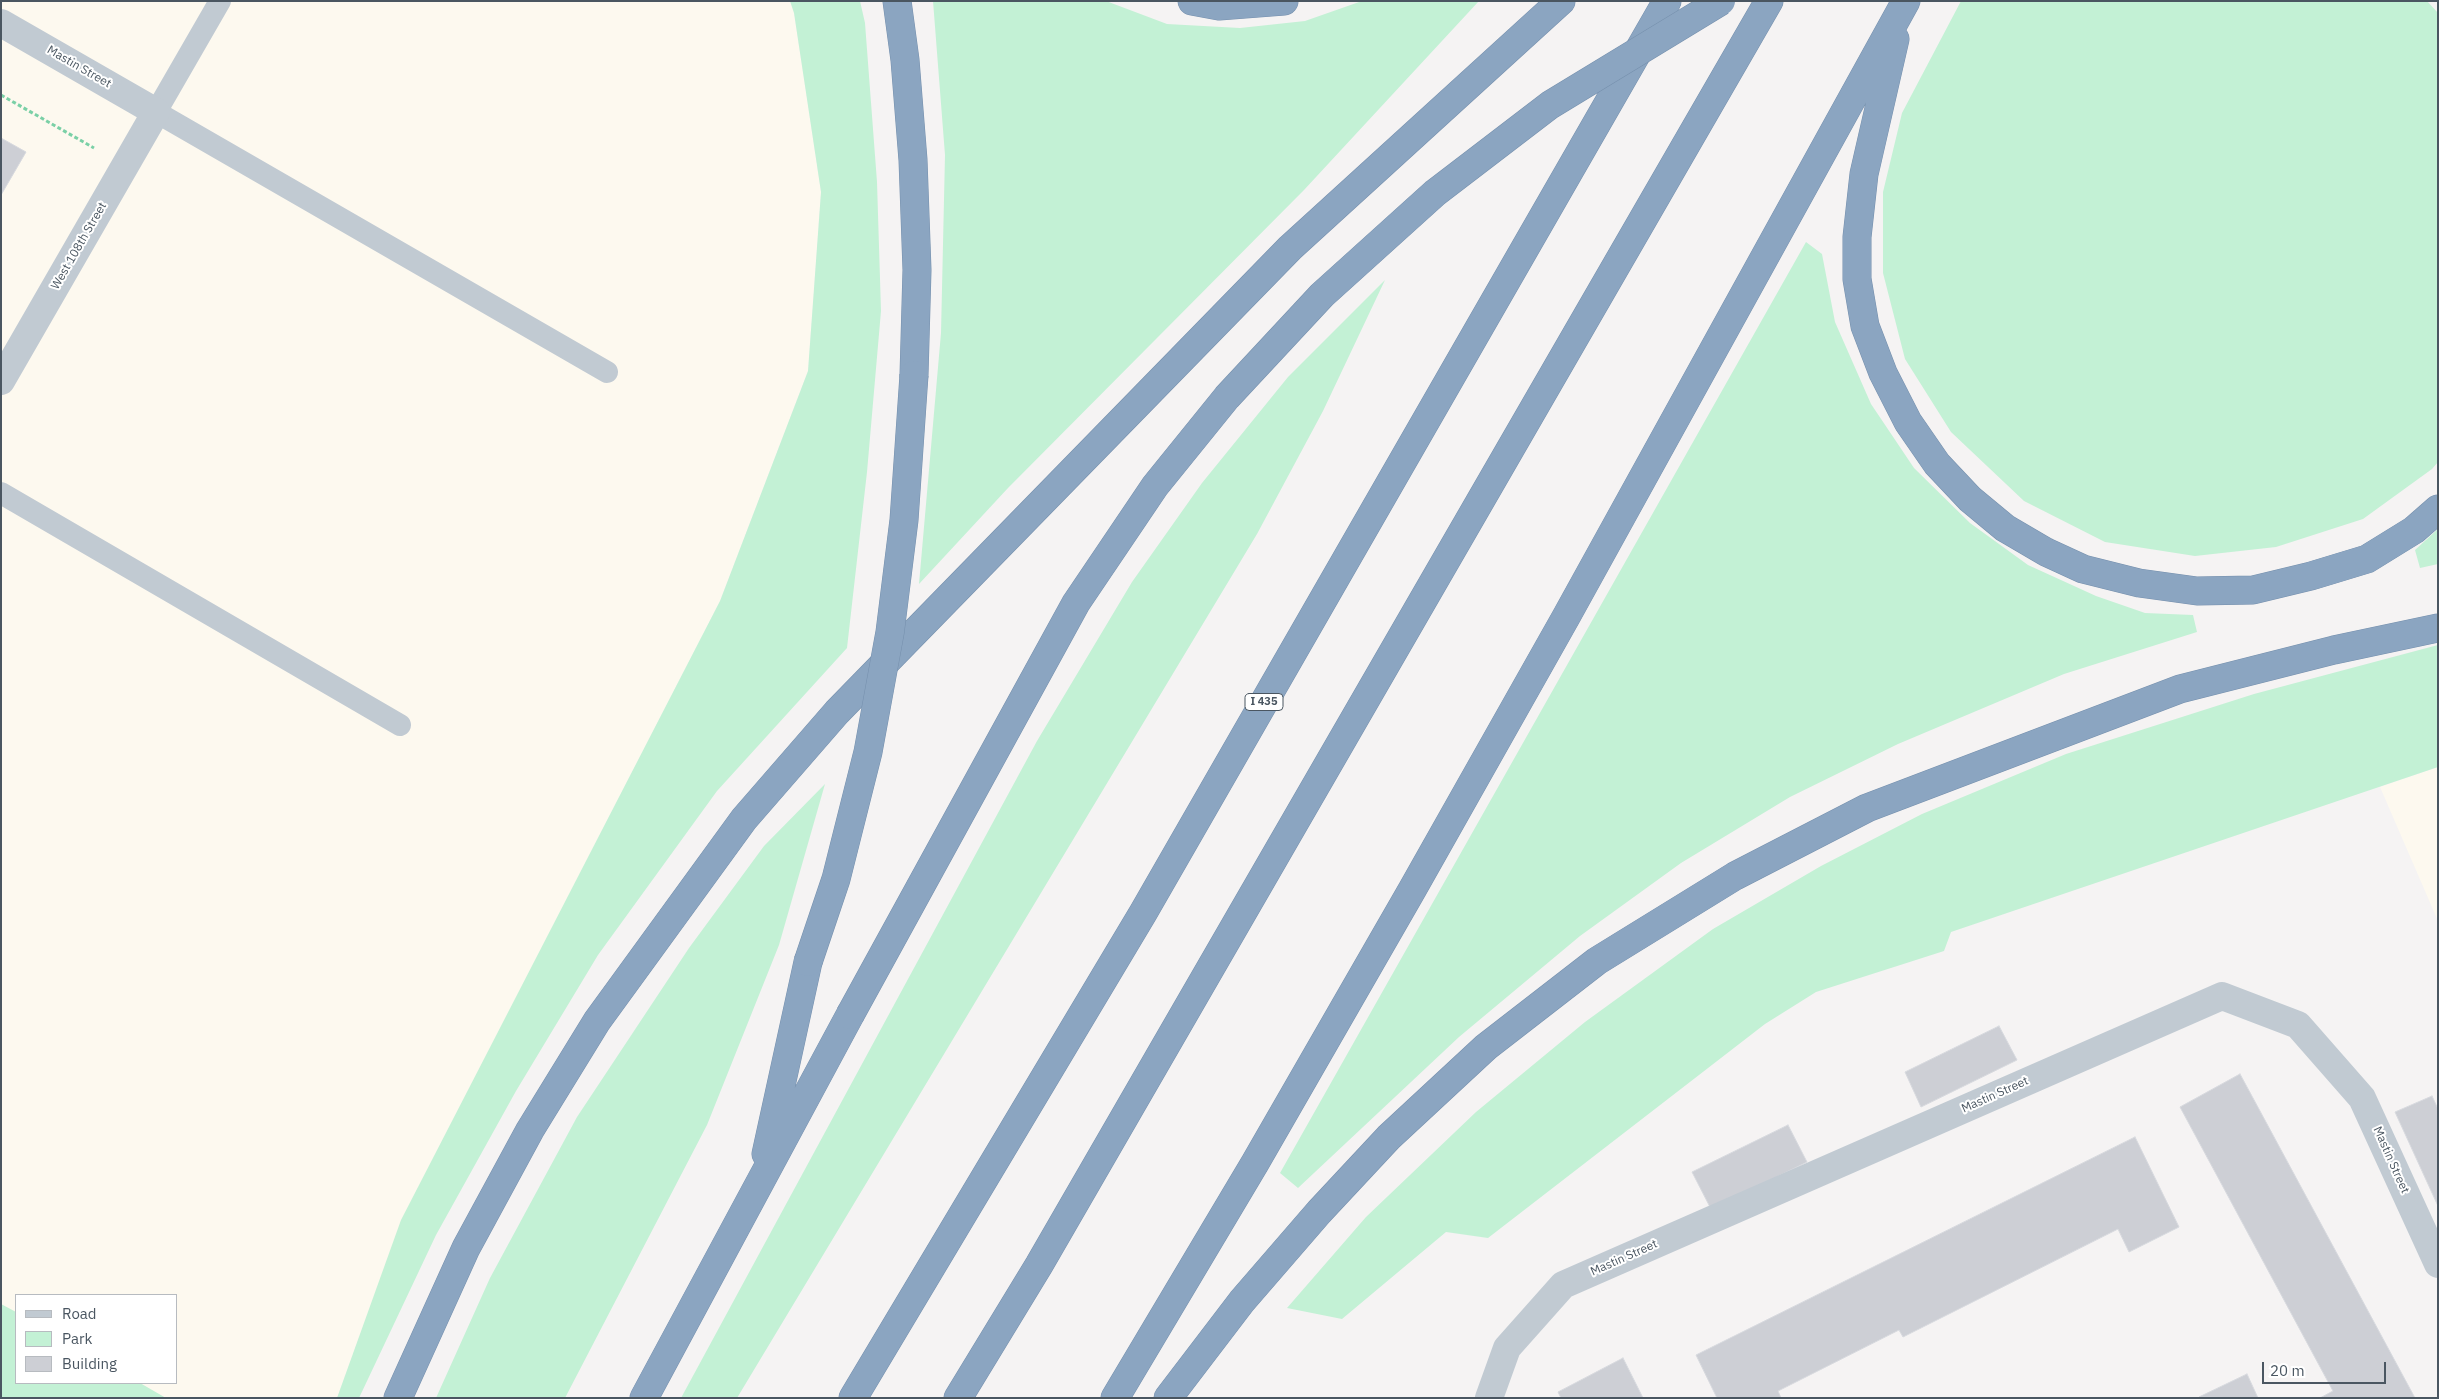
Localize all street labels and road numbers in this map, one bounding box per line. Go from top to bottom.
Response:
street label: Mastin Street [44,43,114,91]
street label: West 108th Street [48,200,110,292]
road number: I 435 [1245,694,1283,710]
street label: Mastin Street [1959,1074,2031,1116]
street label: Mastin Street [2370,1124,2412,1196]
street label: Mastin Street [1588,1237,1660,1279]

